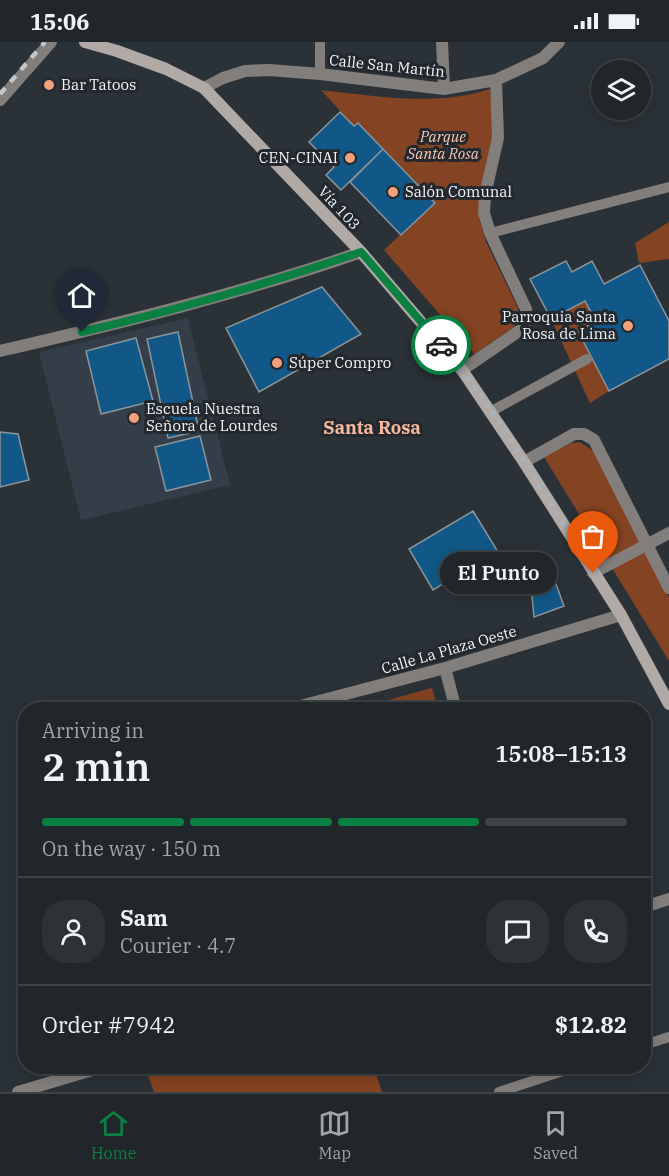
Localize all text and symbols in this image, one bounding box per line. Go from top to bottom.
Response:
text: 15:06 [30,7,89,36]
street label: Calle San Martín [328,50,446,81]
map controls [591,60,651,120]
button: layers [591,60,651,120]
place label: Bar Tatoos [61,75,136,94]
marker: Bar Tatoos [42,78,56,92]
park label: Parque Santa Rosa [406,127,480,163]
place label: CEN-CINAI [259,148,338,167]
marker: CEN-CINAI [343,151,357,165]
street label: Vía 103 [314,182,364,234]
place label: Salón Comunal [405,182,512,201]
marker: Salón Comunal [386,185,400,199]
pin [56,270,107,332]
icon: home [65,279,98,312]
place label: Parroquia Santa Rosa de Lima [502,307,616,343]
courier [411,315,471,375]
marker: Parroquia Santa Rosa de Lima [621,319,635,333]
icon: car [425,329,458,362]
place label: Súper Compro [289,353,391,372]
marker: Súper Compro [270,356,284,370]
place label: Escuela Nuestra Señora de Lourdes [146,399,278,435]
marker: Escuela Nuestra Señora de Lourdes [127,411,141,425]
district label: Santa Rosa [323,416,421,439]
pin [567,511,618,573]
icon: bag [576,520,609,553]
callout: El Punto [440,552,557,594]
text: El Punto [457,559,540,586]
street label: Calle La Plaza Oeste [379,621,519,678]
text: Arriving in [42,717,144,744]
text: 15:08–15:13 [495,739,627,768]
text: 2 min [42,741,150,792]
text: On the way · 150 m [42,835,221,862]
button: person [42,900,105,963]
button: chat [486,900,549,963]
button: phone [564,900,627,963]
text: Sam [120,903,168,932]
text: Courier · 4.7 [120,932,236,959]
text: Order #7942 [42,1010,176,1039]
text: $12.82 [555,1010,627,1039]
tab: Home [91,1107,136,1163]
tab: Map [318,1107,351,1163]
tab: Saved [533,1107,578,1163]

